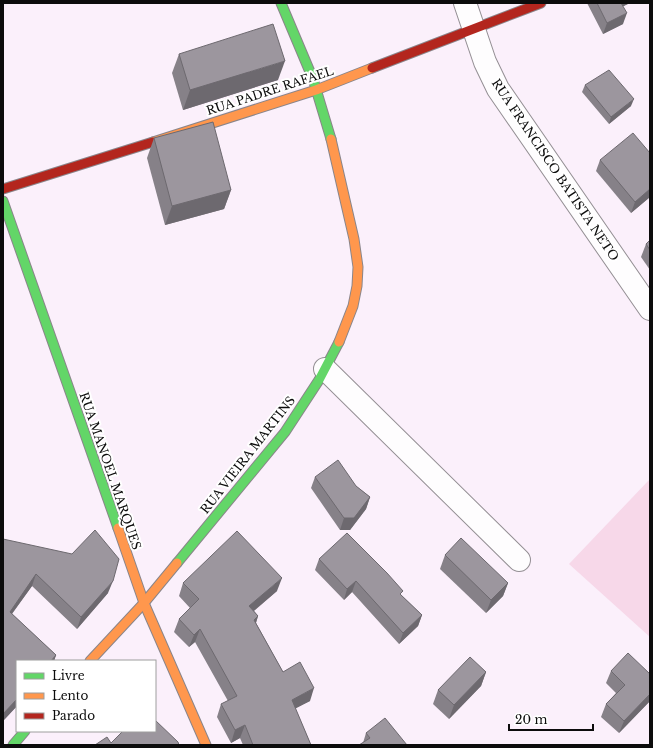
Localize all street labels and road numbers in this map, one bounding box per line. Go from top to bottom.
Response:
street label: RUA PADRE RAFAEL [204,63,336,118]
street label: RUA FRANCISCO BATISTA NETO [489,76,622,264]
street label: RUA MANOEL MARQUES [76,390,145,552]
street label: RUA VIEIRA MARTINS [197,393,298,517]

